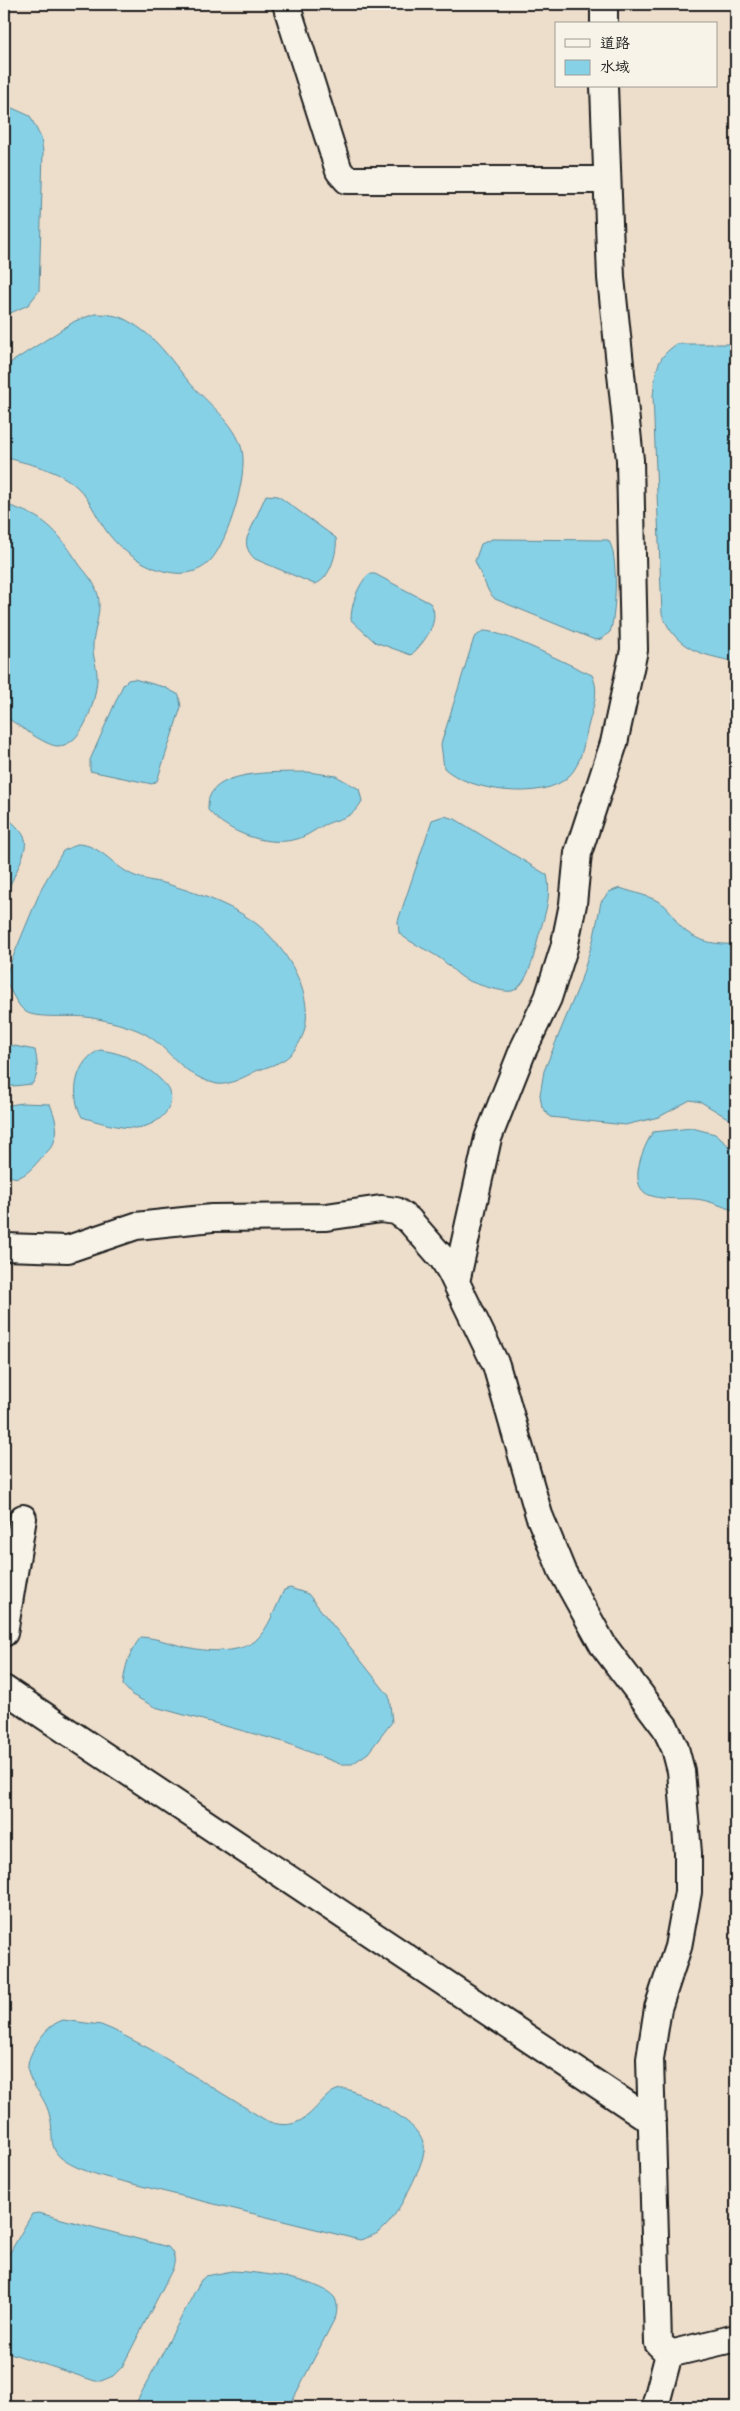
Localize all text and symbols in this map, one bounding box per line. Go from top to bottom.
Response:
legend [555,22,718,88]
text: 道路 [600,33,630,52]
text: 水域 [600,57,630,76]

